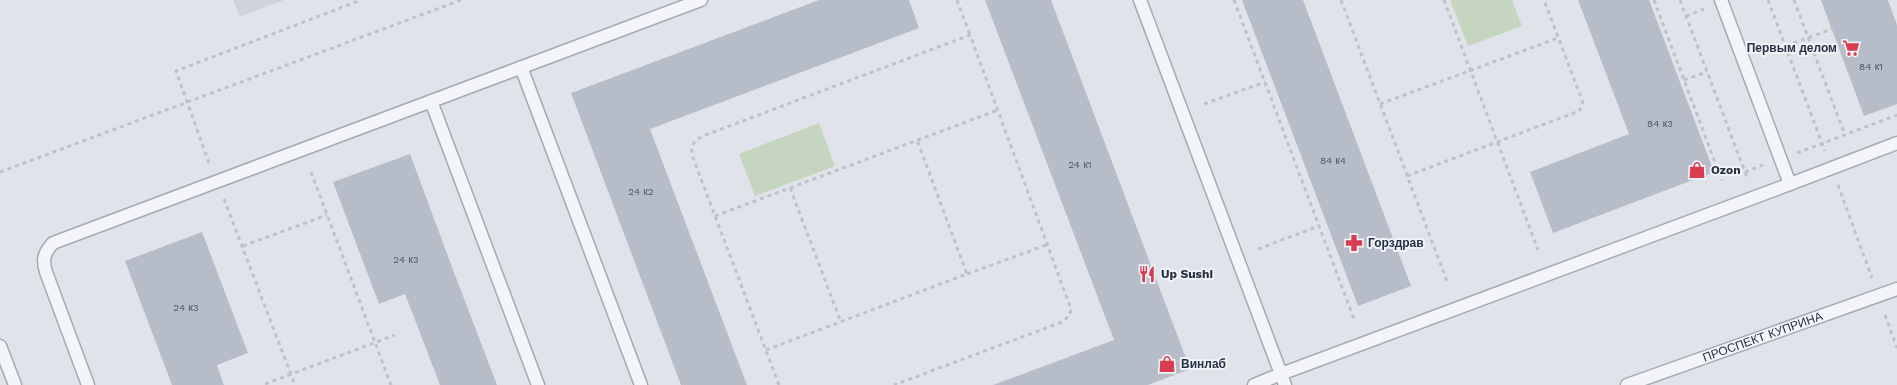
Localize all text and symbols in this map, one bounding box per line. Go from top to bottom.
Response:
supermarket icon: Первым делом [1841,38,1861,58]
place label: Первым делом [1747,41,1837,55]
house number: 84 к1 [1859,61,1883,72]
house number: 84 к3 [1647,118,1673,129]
house number: 84 к4 [1320,155,1346,166]
house number: 24 к1 [1068,159,1092,170]
shop icon: Ozon [1687,160,1707,180]
place label: Ozon [1711,163,1741,177]
house number: 24 к2 [628,186,654,197]
pharmacy icon: Горздрав [1344,233,1364,253]
place label: Горздрав [1368,236,1424,250]
house number: 24 к3 [393,254,419,265]
restaurant icon: Up Sushi [1137,264,1157,284]
place label: Up Sushi [1161,267,1213,281]
house number: 24 к3 [173,302,199,313]
street label: ПРОСПЕКТ КУПРИНА [1701,309,1824,364]
shop icon: Винлаб [1157,354,1177,374]
place label: Винлаб [1181,357,1226,371]

